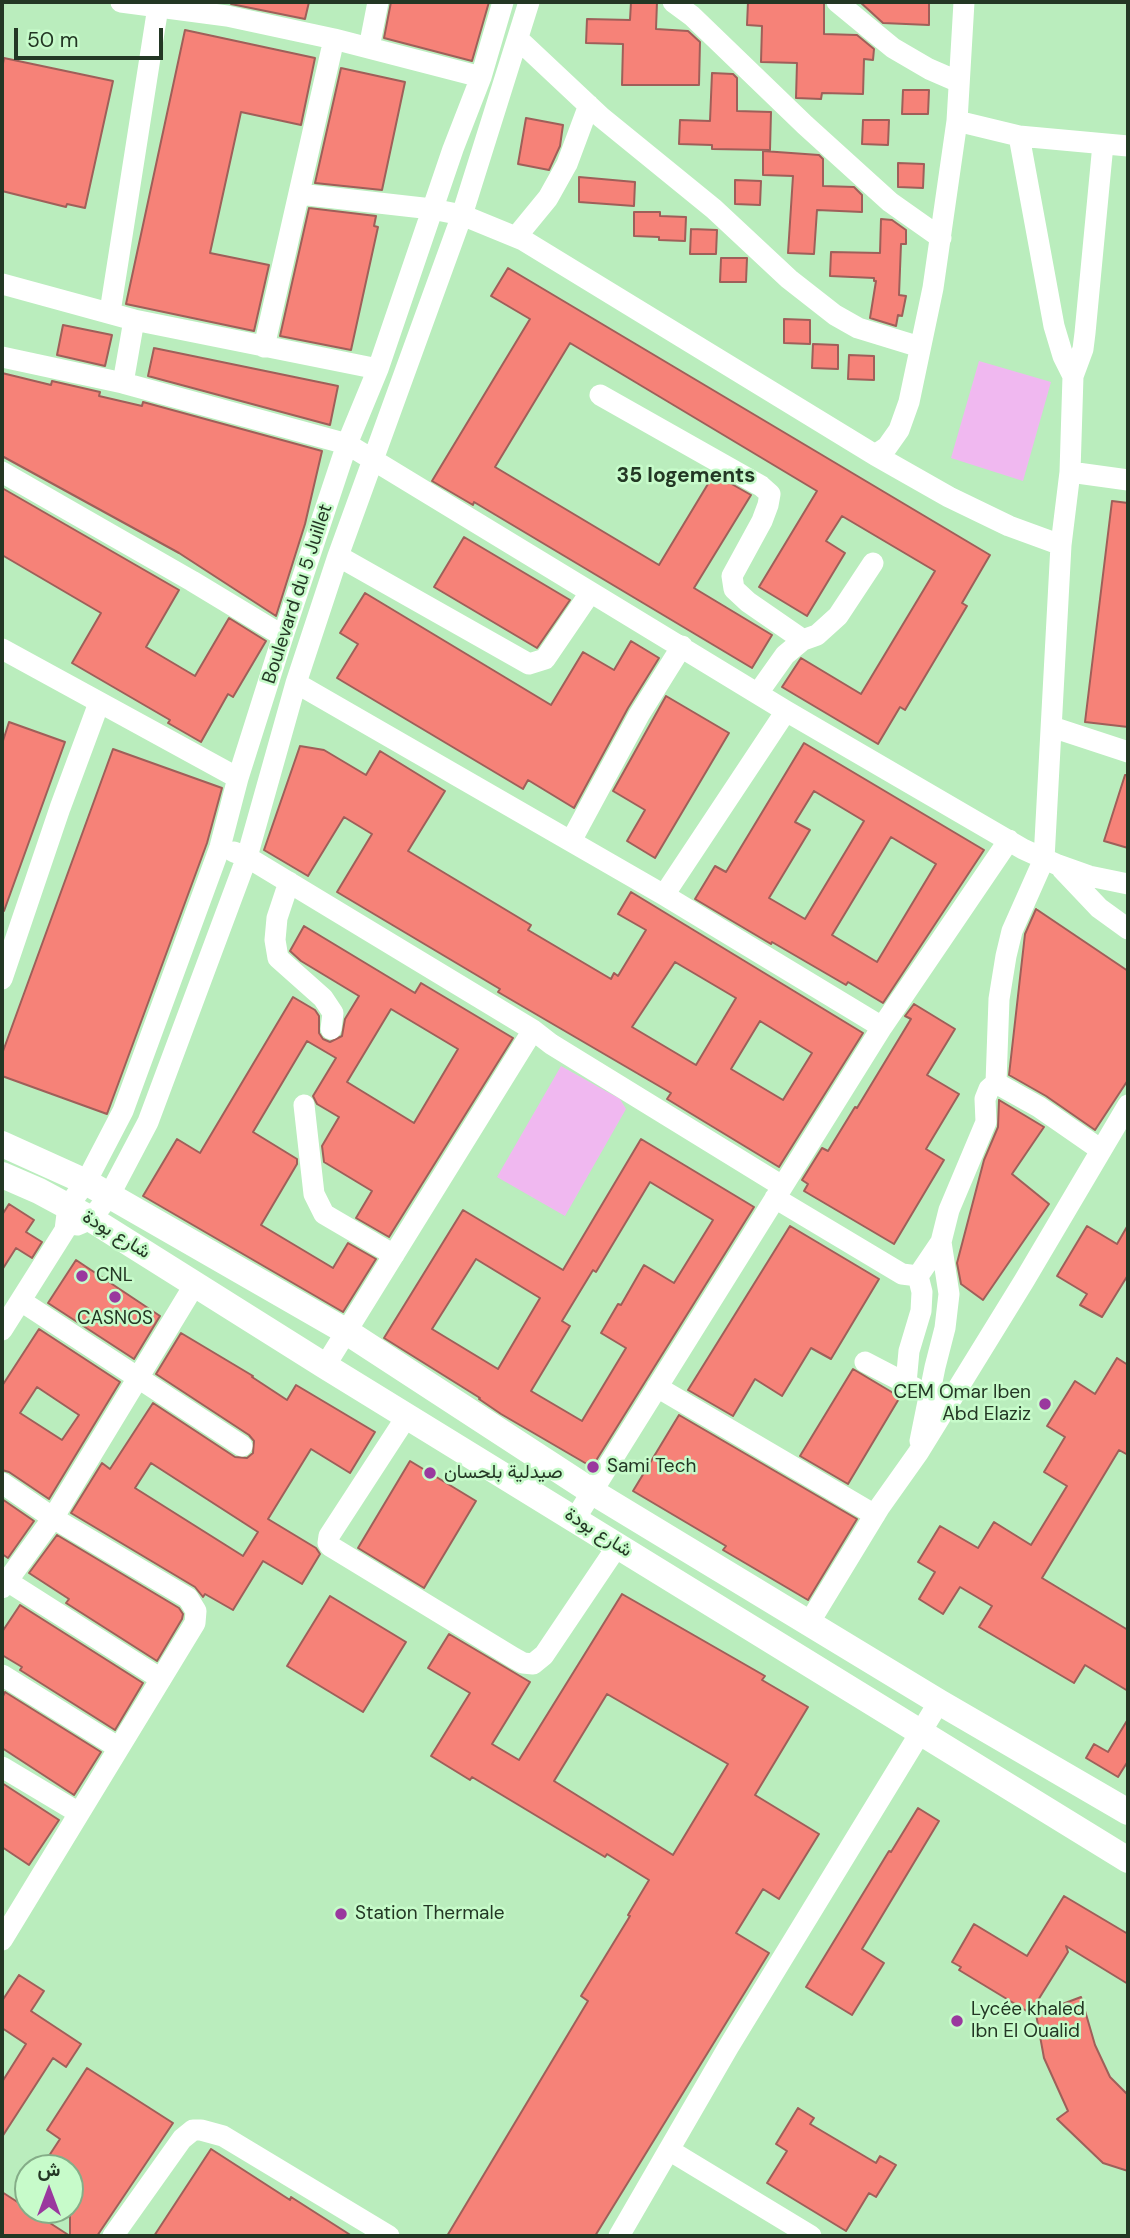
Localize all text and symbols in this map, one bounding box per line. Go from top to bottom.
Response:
scale bar [18,14,166,58]
text: 50 m [27,26,78,54]
district label: 35 logements [617,463,755,489]
street label: Boulevard du 5 Juillet [258,501,338,687]
street label: شارع بودة [78,1206,154,1264]
place label: CNL [96,1265,133,1287]
marker: CNL [74,1268,90,1284]
marker: CASNOS [107,1289,123,1305]
place label: CASNOS [77,1308,153,1330]
place label: CEM Omar Iben Abd Elaziz [894,1382,1031,1426]
marker: CEM Omar Iben Abd Elaziz [1037,1396,1053,1412]
place label: Sami Tech [607,1456,696,1478]
marker: Sami Tech [585,1459,601,1475]
place label: صيدلية بلحسان [444,1462,563,1484]
marker: صيدلية بلحسان [422,1465,438,1481]
street label: شارع بودة [560,1503,636,1563]
place label: Station Thermale [355,1903,504,1925]
marker: Station Thermale [333,1906,349,1922]
place label: Lycée khaled Ibn El Oualid [971,1999,1085,2043]
marker: Lycée khaled Ibn El Oualid [949,2013,965,2029]
north arrow [14,2154,84,2224]
text: ش [38,2157,60,2182]

